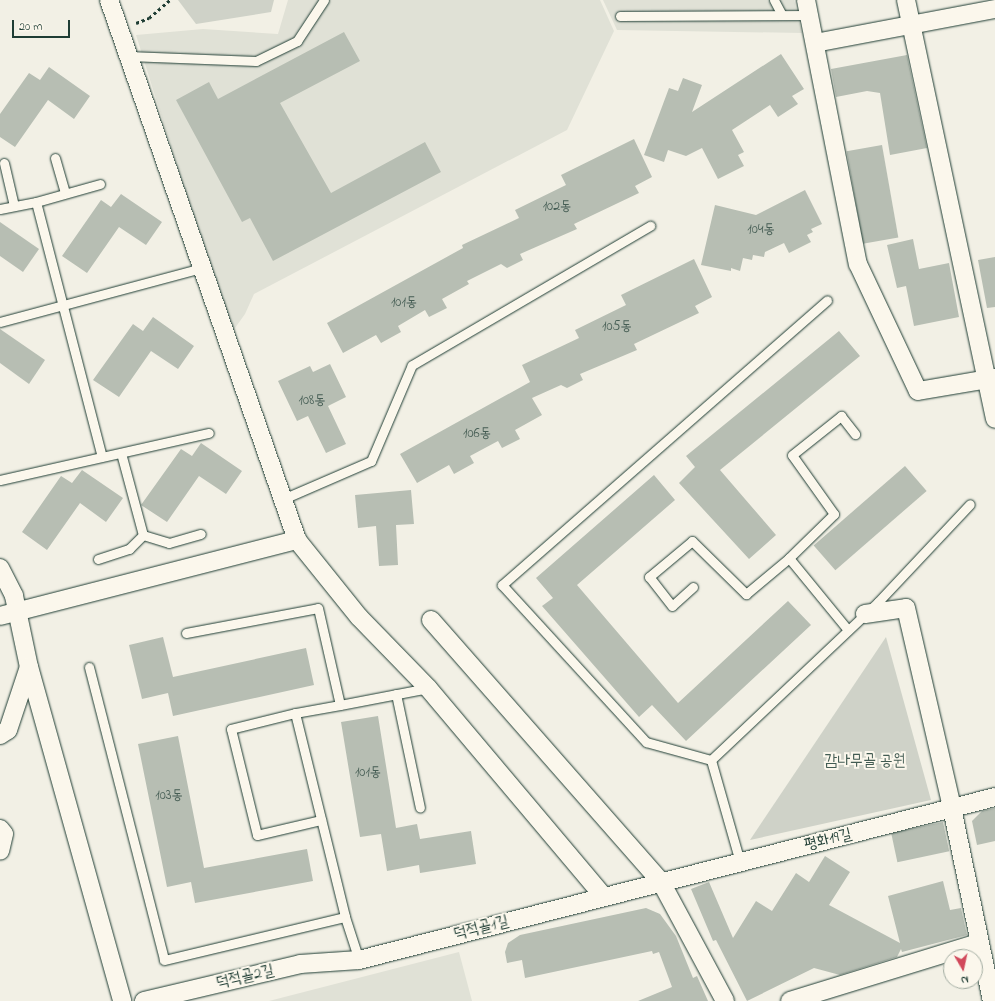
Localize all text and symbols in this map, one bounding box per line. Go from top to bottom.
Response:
scale bar [14,12,72,38]
text: 20 m [19,18,42,36]
house number: 102동 [543,199,571,215]
house number: 104동 [747,222,775,238]
house number: 101동 [391,295,417,311]
house number: 105동 [602,319,632,335]
house number: 108동 [298,393,326,409]
house number: 106동 [463,426,491,442]
park label: 감나무골 공원 [824,751,906,771]
house number: 101동 [355,765,381,781]
house number: 103동 [155,788,183,804]
street label: 평화19길 [802,825,854,855]
street label: 덕적골1길 [451,912,511,944]
north arrow [943,949,983,989]
street label: 덕적골2길 [214,961,276,993]
text: N [960,971,970,988]

